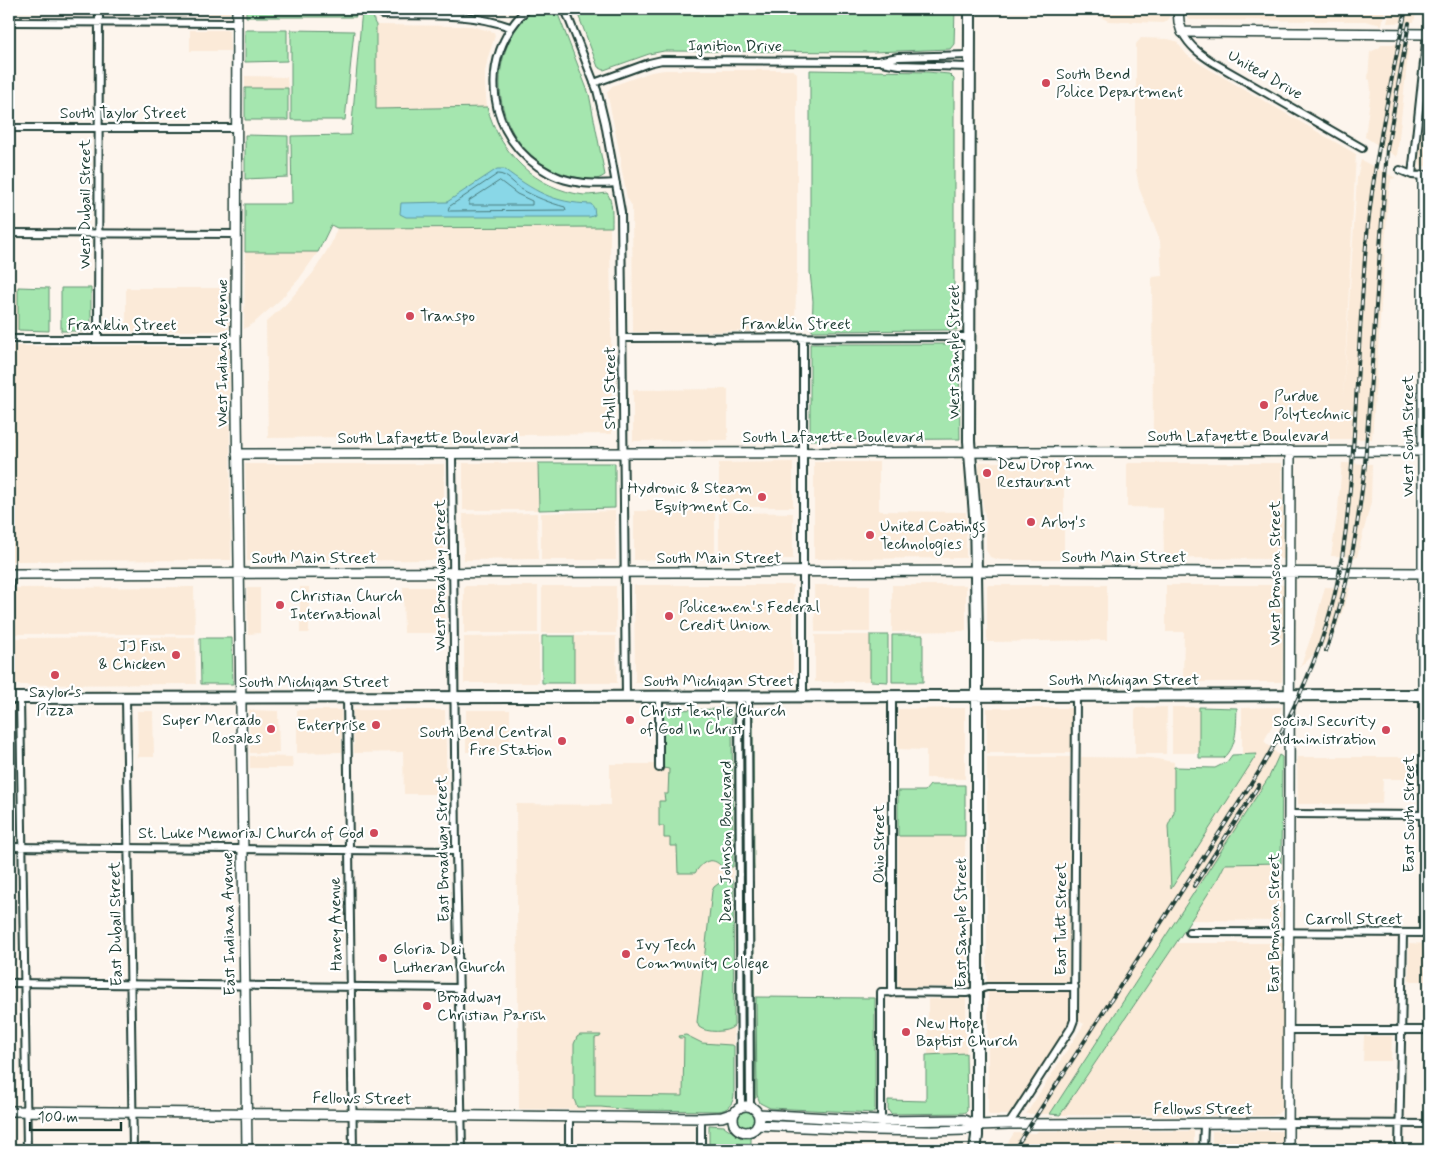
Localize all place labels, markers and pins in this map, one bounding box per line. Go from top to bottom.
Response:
place label: South Bend Police Department [1056,64,1183,103]
marker: South Bend Police Department [1040,77,1052,89]
place label: Transpo [420,306,475,327]
marker: Transpo [404,310,416,322]
place label: Purdue Polytechnic [1274,386,1351,425]
marker: Purdue Polytechnic [1258,399,1270,411]
place label: Dew Drop Inn Restaurant [997,454,1095,493]
marker: Dew Drop Inn Restaurant [981,467,993,479]
place label: Hydronic & Steam Equipment Co. [628,478,752,517]
marker: Hydronic & Steam Equipment Co. [756,491,768,503]
place label: Arby's [1041,512,1086,533]
place label: United Coatings Technologies [880,516,986,556]
marker: Arby's [1025,516,1037,528]
marker: United Coatings Technologies [864,529,876,541]
place label: Christian Church International [290,586,402,625]
place label: Policemen's Federal Credit Union [679,597,819,636]
marker: Christian Church International [274,599,286,611]
marker: Policemen's Federal Credit Union [663,610,675,622]
place label: JJ Fish & Chicken [99,636,166,675]
marker: JJ Fish & Chicken [170,649,182,661]
marker: Saylor's Pizza [49,669,61,681]
place label: Saylor's Pizza [29,682,81,721]
place label: Christ Temple Church of God In Christ [640,701,786,740]
place label: Super Mercado Rosales [162,710,261,749]
place label: Social Security Administration [1272,711,1376,750]
marker: Christ Temple Church of God In Christ [624,714,636,726]
place label: Enterprise [297,715,366,736]
marker: Enterprise [370,719,382,731]
place label: South Bend Central Fire Station [420,722,552,761]
marker: Super Mercado Rosales [265,723,277,735]
marker: Social Security Administration [1380,724,1392,736]
marker: South Bend Central Fire Station [556,735,568,747]
place label: St. Luke Memorial Church of God [138,823,364,844]
marker: St. Luke Memorial Church of God [368,827,380,839]
place label: Ivy Tech Community College [636,935,770,974]
place label: Gloria Dei Lutheran Church [393,939,505,978]
marker: Ivy Tech Community College [620,948,632,960]
marker: Gloria Dei Lutheran Church [377,952,389,964]
place label: Broadway Christian Parish [437,987,546,1026]
marker: Broadway Christian Parish [421,1000,433,1012]
place label: New Hope Baptist Church [916,1013,1018,1052]
marker: New Hope Baptist Church [900,1026,912,1038]

